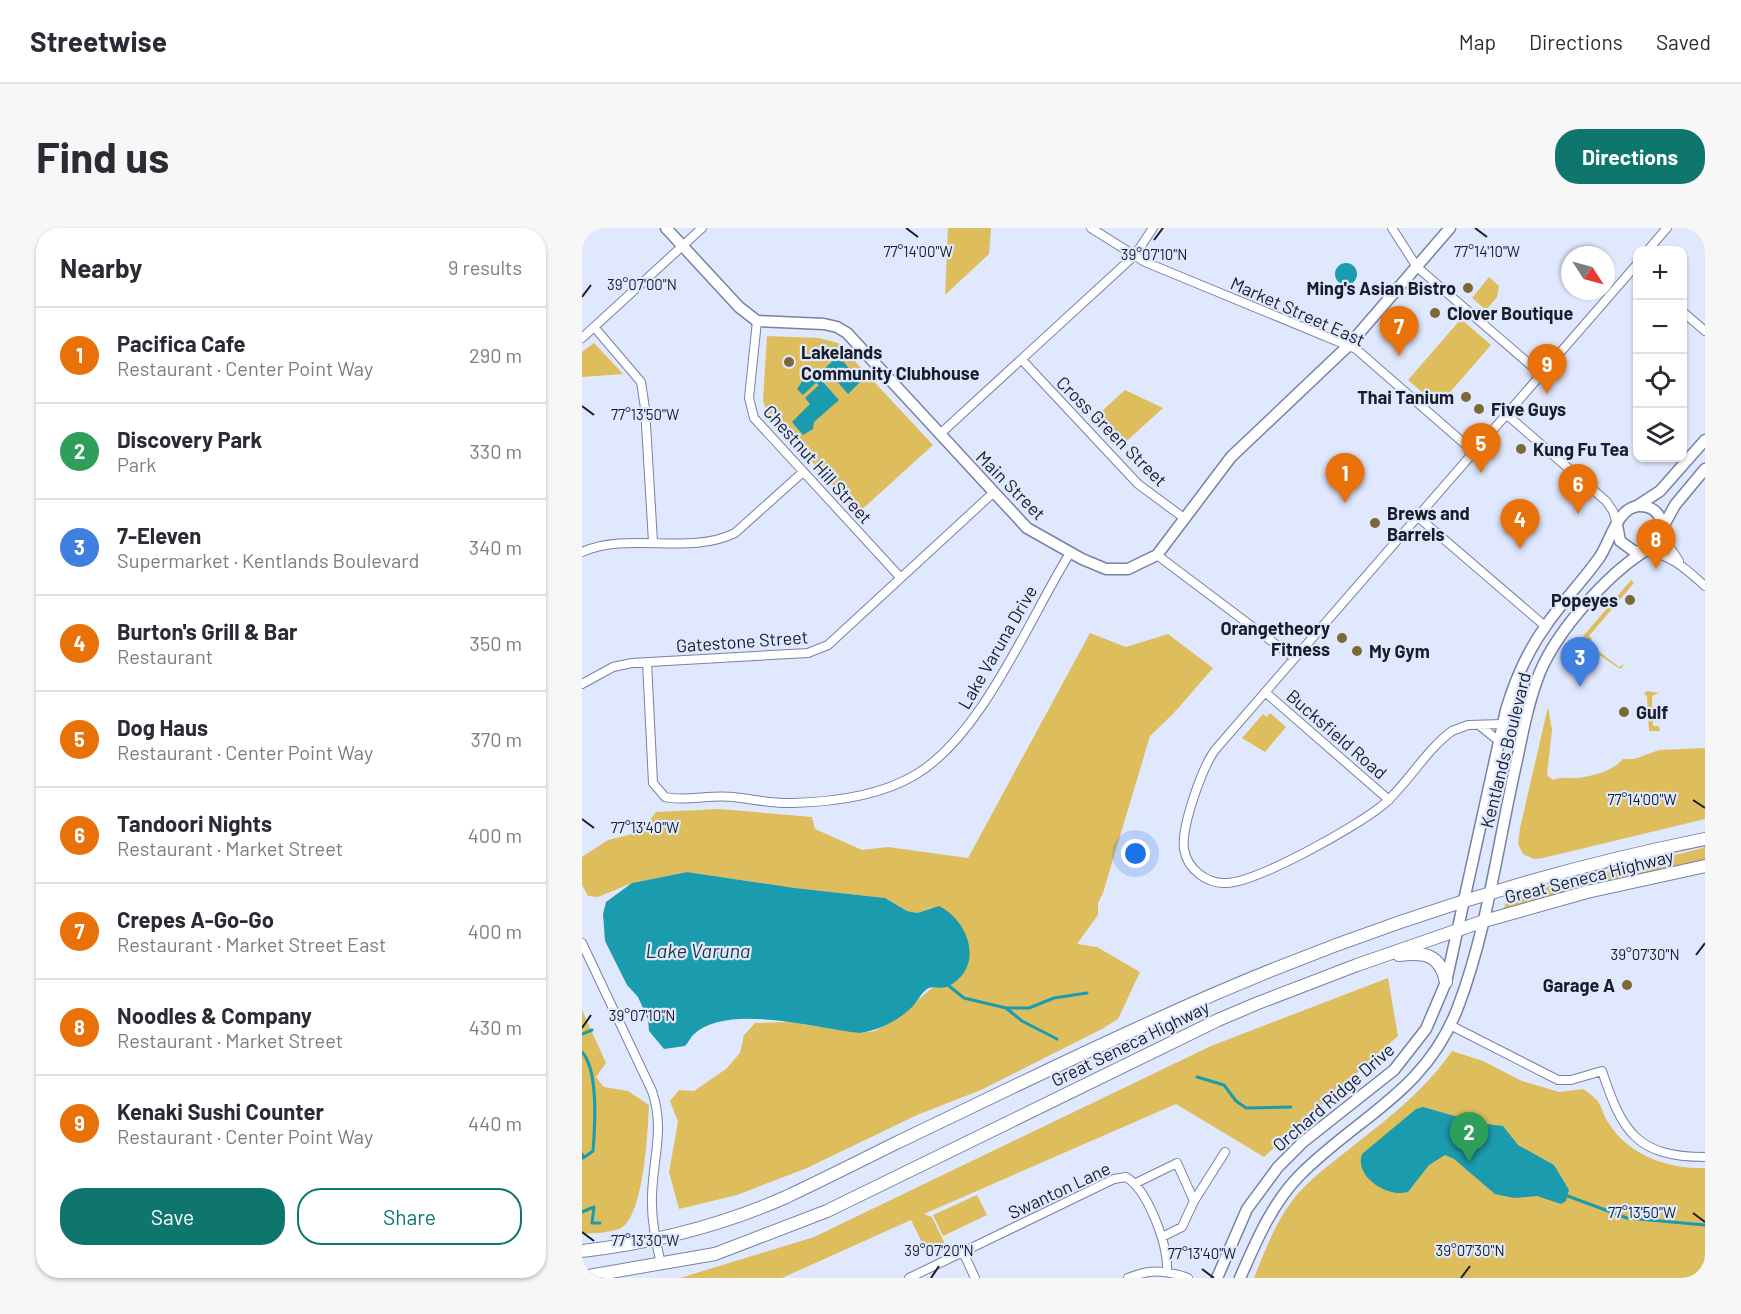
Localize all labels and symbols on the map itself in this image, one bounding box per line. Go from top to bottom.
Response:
text: 77°14'00"W [883,242,953,260]
text: 77°14'10"W [1454,242,1520,260]
text: 39°07'10"N [1121,245,1187,263]
north arrow [1561,246,1615,300]
street label: Market Street East [1227,271,1369,351]
text: 39°07'00"N [607,275,677,293]
place label: Ming's Asian Bistro [1307,277,1456,299]
marker: Ming's Asian Bistro [1461,281,1475,295]
place label: Clover Boutique [1447,302,1573,324]
pin: 7 [1380,306,1418,356]
marker: Clover Boutique [1428,306,1442,320]
place label: Lakelands Community Clubhouse [801,341,980,384]
pin: 9 [1528,344,1566,394]
marker: Lakelands Community Clubhouse [782,355,796,369]
street label: Cross Green Street [1052,371,1172,491]
place label: Thai Tanium [1357,386,1454,408]
marker: Thai Tanium [1459,390,1473,404]
place label: Five Guys [1491,398,1566,420]
street label: Chestnut Hill Street [759,400,877,528]
marker: Five Guys [1472,402,1486,416]
text: 77°13'50"W [611,405,679,423]
pin: 5 [1462,424,1500,473]
place label: Kung Fu Tea [1533,438,1629,460]
marker: Kung Fu Tea [1514,442,1528,456]
street label: Main Street [972,446,1050,524]
pin: 1 [1326,454,1365,503]
pin: 6 [1558,464,1598,514]
pin: 4 [1500,500,1540,549]
place label: Brews and Barrels [1387,502,1470,545]
marker: Brews and Barrels [1368,516,1382,530]
pin: 8 [1636,520,1676,569]
street label: Lake Varuna Drive [953,581,1041,713]
place label: Popeyes [1551,589,1618,611]
marker: Popeyes [1623,593,1637,607]
place label: Orangetheory Fitness [1220,617,1330,660]
street label: Gatestone Street [675,625,809,657]
marker: Orangetheory Fitness [1335,631,1349,645]
pin: 3 [1560,638,1600,687]
place label: My Gym [1369,640,1430,662]
marker: My Gym [1350,644,1364,658]
street label: Kentlands Boulevard [1475,670,1535,830]
street label: Bucksfield Road [1282,684,1392,784]
place label: Gulf [1636,701,1668,723]
marker: Gulf [1617,705,1631,719]
text: 77°14'00"W [1607,790,1677,808]
text: 77°13'40"W [611,818,679,836]
your location [1121,839,1150,868]
street label: Great Seneca Highway [1502,844,1676,908]
water label: Lake Varuna [646,938,750,962]
text: 39°07'30"N [1610,945,1680,963]
place label: Garage A [1543,974,1615,996]
marker: Garage A [1620,978,1634,992]
street label: Great Seneca Highway [1047,995,1213,1091]
text: 39°07'10"N [609,1006,675,1024]
street label: Orchard Ridge Drive [1268,1038,1398,1156]
pin: 2 [1450,1112,1488,1162]
street label: Swanton Lane [1004,1157,1114,1223]
text: 77°13'50"W [1608,1203,1676,1221]
text: 77°13'30"W [611,1231,679,1249]
text: 39°07'20"N [904,1241,974,1259]
text: 39°07'30"N [1435,1241,1505,1259]
text: 77°13'40"W [1168,1244,1236,1262]

